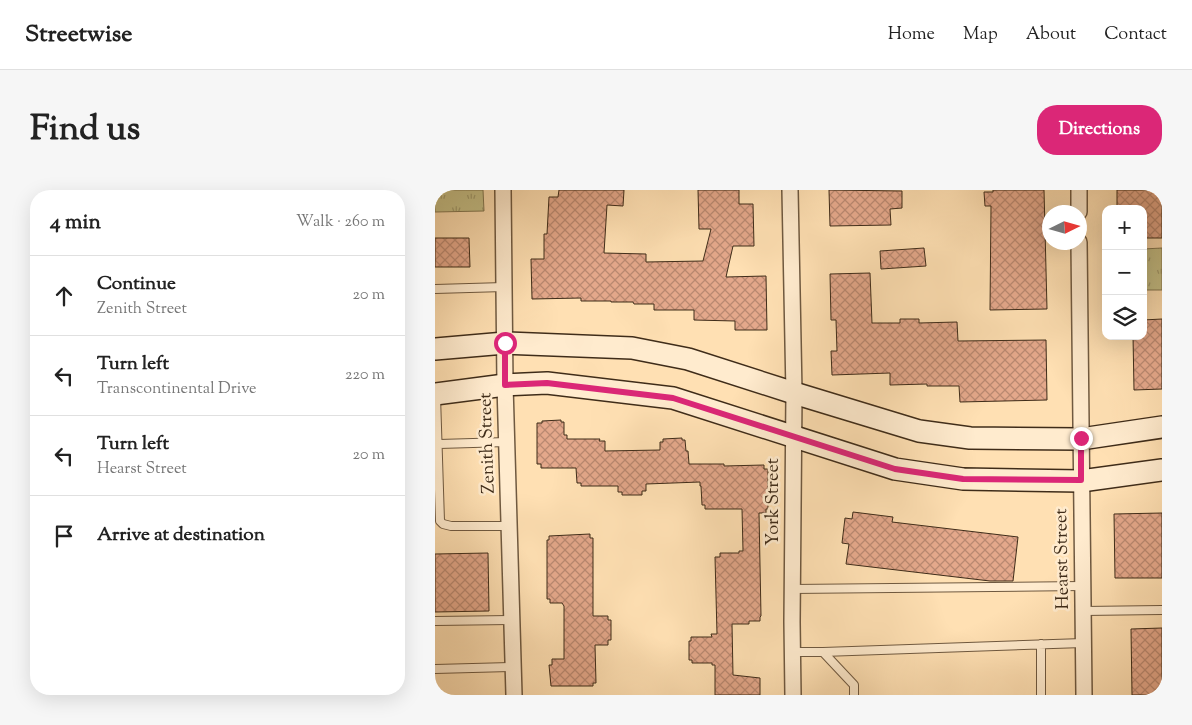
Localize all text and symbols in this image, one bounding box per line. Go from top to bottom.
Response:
text: Streetwise [25,18,132,52]
text: Home [888,22,935,48]
text: Map [963,22,998,48]
text: About [1026,22,1076,48]
text: Contact [1104,22,1167,48]
text: Find us [30,105,140,156]
button: Directions [1037,105,1162,155]
north arrow [1042,205,1087,250]
map controls [1102,205,1147,340]
button: + [1102,205,1147,250]
text: 4 min [50,208,101,238]
text: Walk · 260 m [296,211,385,234]
button: − [1102,250,1147,295]
text: Continue [97,271,176,298]
icon: ahead [50,282,78,310]
text: 20 m [352,284,385,307]
button: layers [1102,295,1147,340]
text: Zenith Street [97,298,187,321]
route start [494,332,517,355]
text: Turn left [97,351,169,378]
icon: left [50,362,78,390]
text: 220 m [345,364,385,387]
text: Transcontinental Drive [97,378,257,401]
street label: Zenith Street [473,392,503,494]
route end [1070,427,1093,450]
text: Turn left [97,431,169,458]
icon: left [50,442,78,470]
text: 20 m [352,444,385,467]
text: Hearst Street [97,458,187,481]
street label: York Street [761,458,787,546]
street label: Hearst Street [1049,508,1077,610]
icon: arrive [50,522,78,550]
text: Arrive at destination [97,522,265,549]

